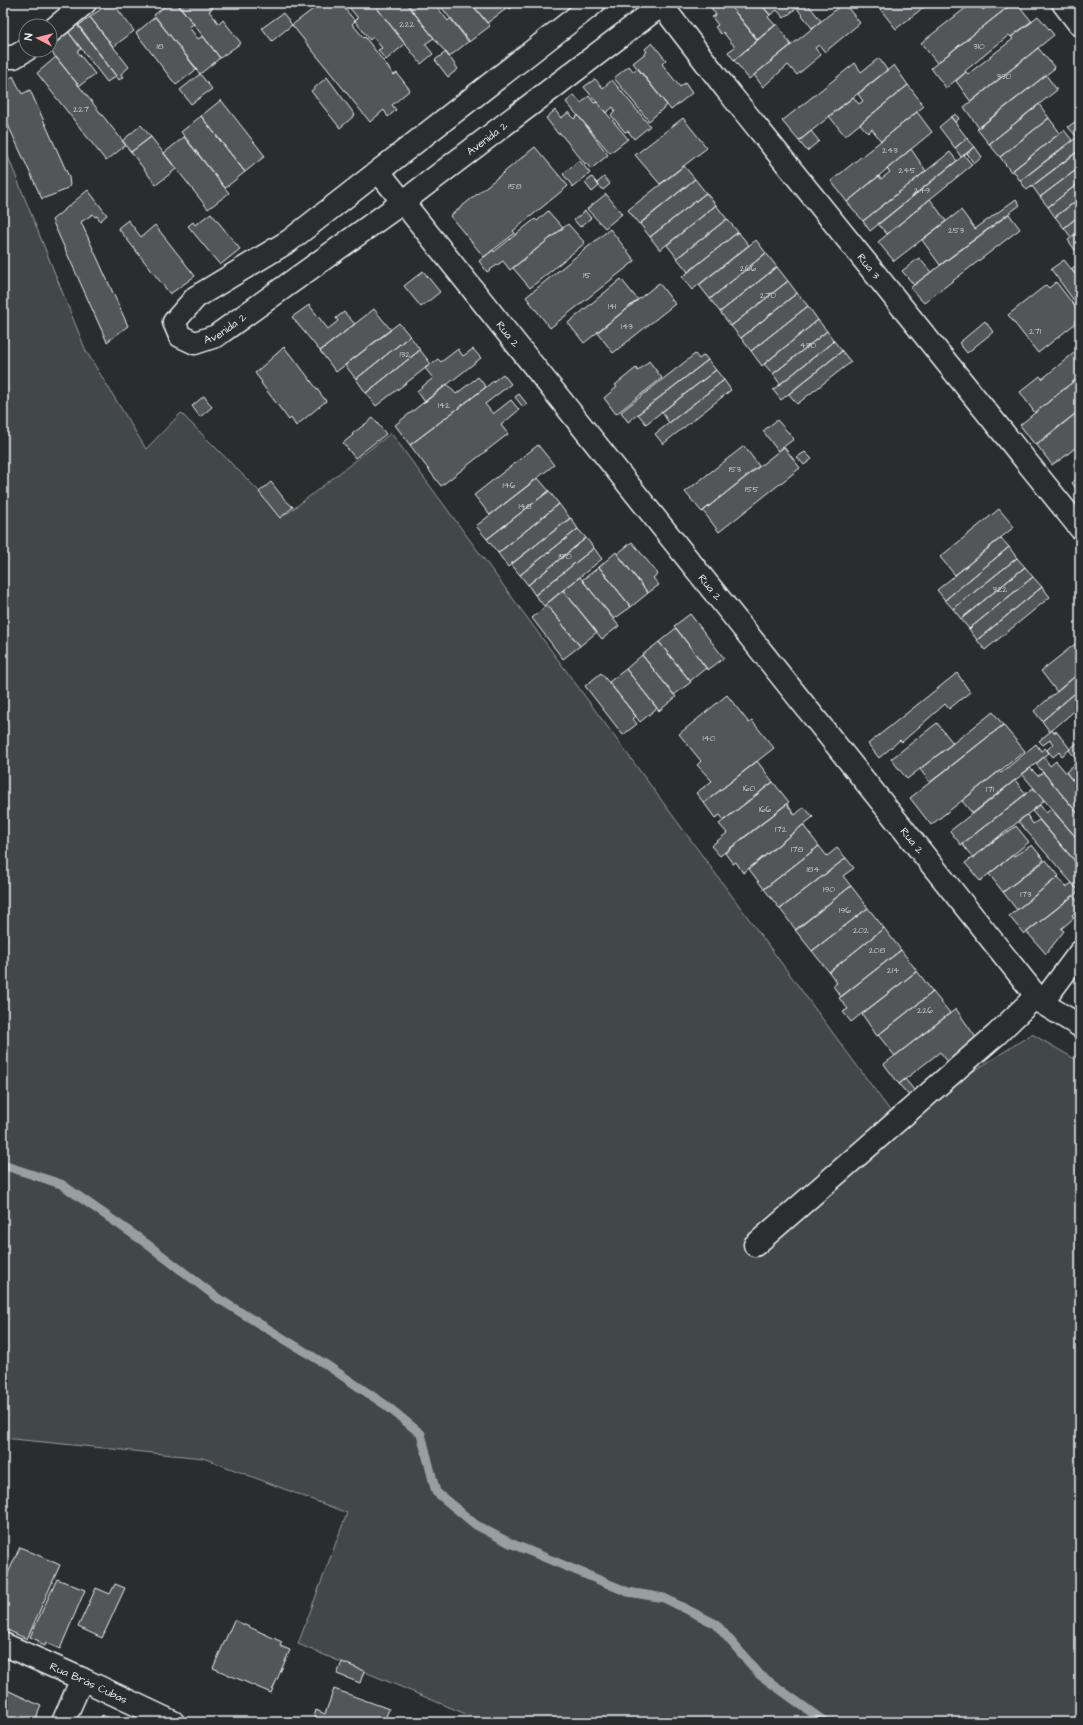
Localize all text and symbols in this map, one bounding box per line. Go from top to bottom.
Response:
north arrow [18,18,58,58]
house number: 222 [399,18,416,31]
text: N [21,32,36,41]
house number: 18 [157,40,164,53]
house number: 310 [973,40,985,53]
house number: 330 [997,70,1012,83]
house number: 227 [73,103,89,116]
street label: Avenida 2 [463,118,511,159]
house number: 243 [882,144,898,157]
house number: 245 [898,164,916,177]
house number: 158 [508,180,522,193]
house number: 249 [914,184,930,197]
house number: 253 [948,224,964,237]
street label: Rua 3 [854,250,884,283]
house number: 266 [740,262,757,275]
house number: 15 [583,269,591,282]
house number: 270 [760,289,777,302]
house number: 141 [608,300,616,313]
street label: Avenida 2 [202,309,250,348]
street label: Rua 2 [493,318,523,351]
house number: 143 [621,320,633,333]
house number: 271 [1029,325,1041,338]
house number: 430 [800,339,817,352]
house number: 132 [400,348,411,361]
house number: 142 [438,399,451,412]
house number: 153 [729,463,741,476]
house number: 146 [503,479,516,492]
house number: 155 [745,483,760,496]
house number: 148 [518,500,532,513]
house number: 150 [558,550,572,563]
street label: Rua 2 [695,571,725,604]
house number: 322 [993,583,1008,596]
house number: 140 [703,732,716,745]
house number: 160 [743,782,756,795]
house number: 171 [986,783,994,796]
house number: 166 [759,803,772,816]
house number: 172 [775,823,788,836]
street label: Rua 2 [897,824,927,858]
house number: 178 [791,843,803,856]
house number: 184 [806,863,820,876]
house number: 190 [823,883,835,896]
house number: 173 [1020,888,1032,901]
house number: 196 [839,904,851,917]
house number: 202 [853,924,870,937]
house number: 208 [869,944,885,957]
house number: 214 [887,964,899,977]
house number: 226 [917,1004,933,1017]
street label: Rua Brás Cubas [47,1659,130,1708]

